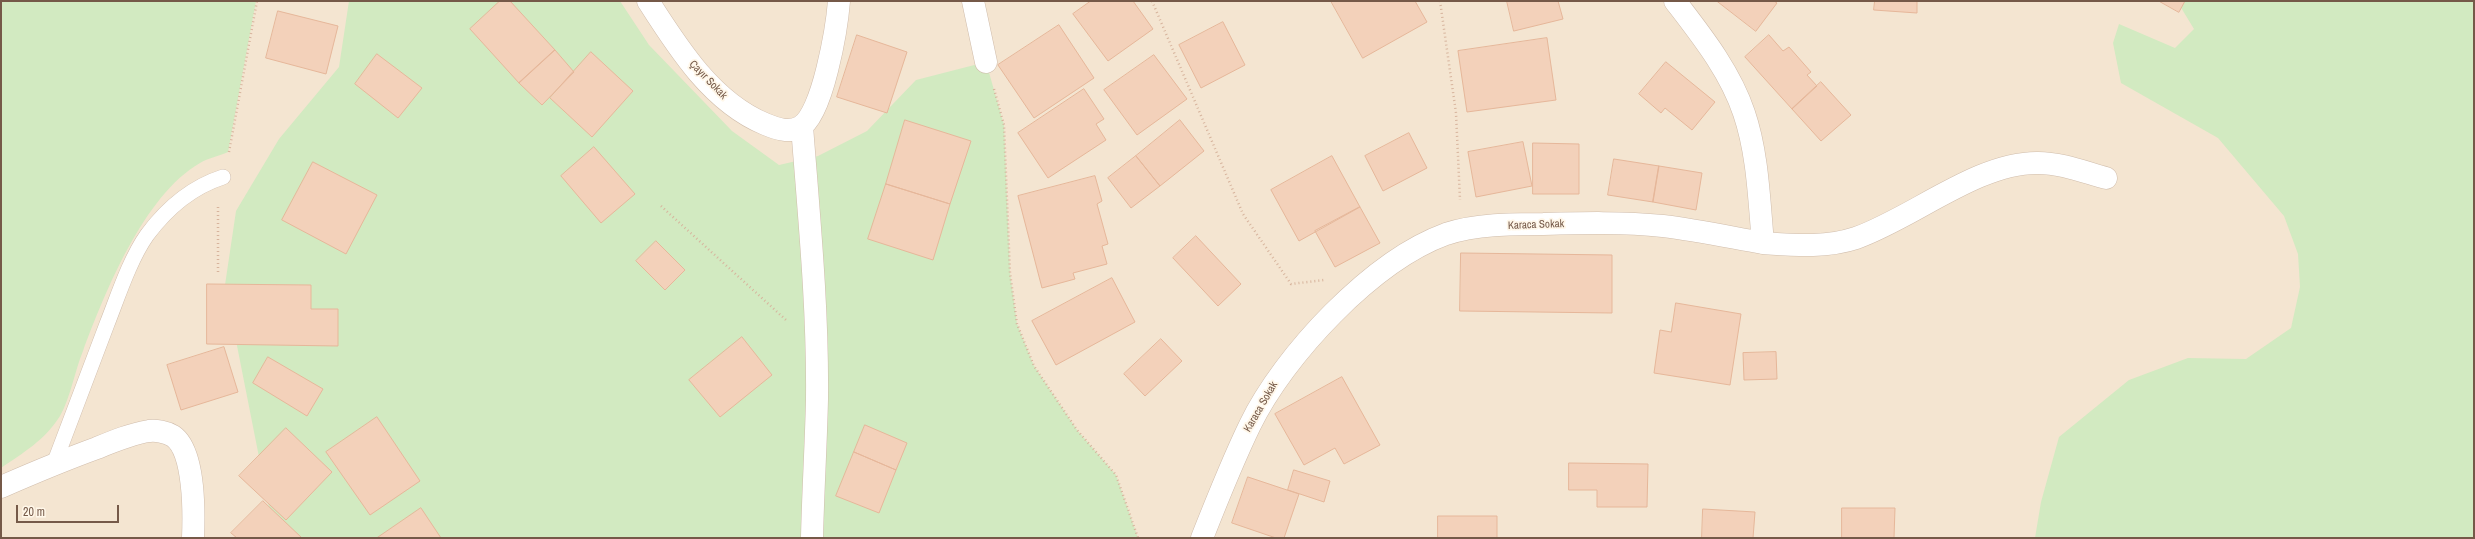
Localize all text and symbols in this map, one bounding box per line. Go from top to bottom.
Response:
street label: Çayır Sokak [686,58,730,102]
street label: Karaca Sokak [1508,217,1564,233]
street label: Karaca Sokak [1241,379,1281,435]
scale bar [18,497,121,523]
text: 20 m [23,504,45,520]

